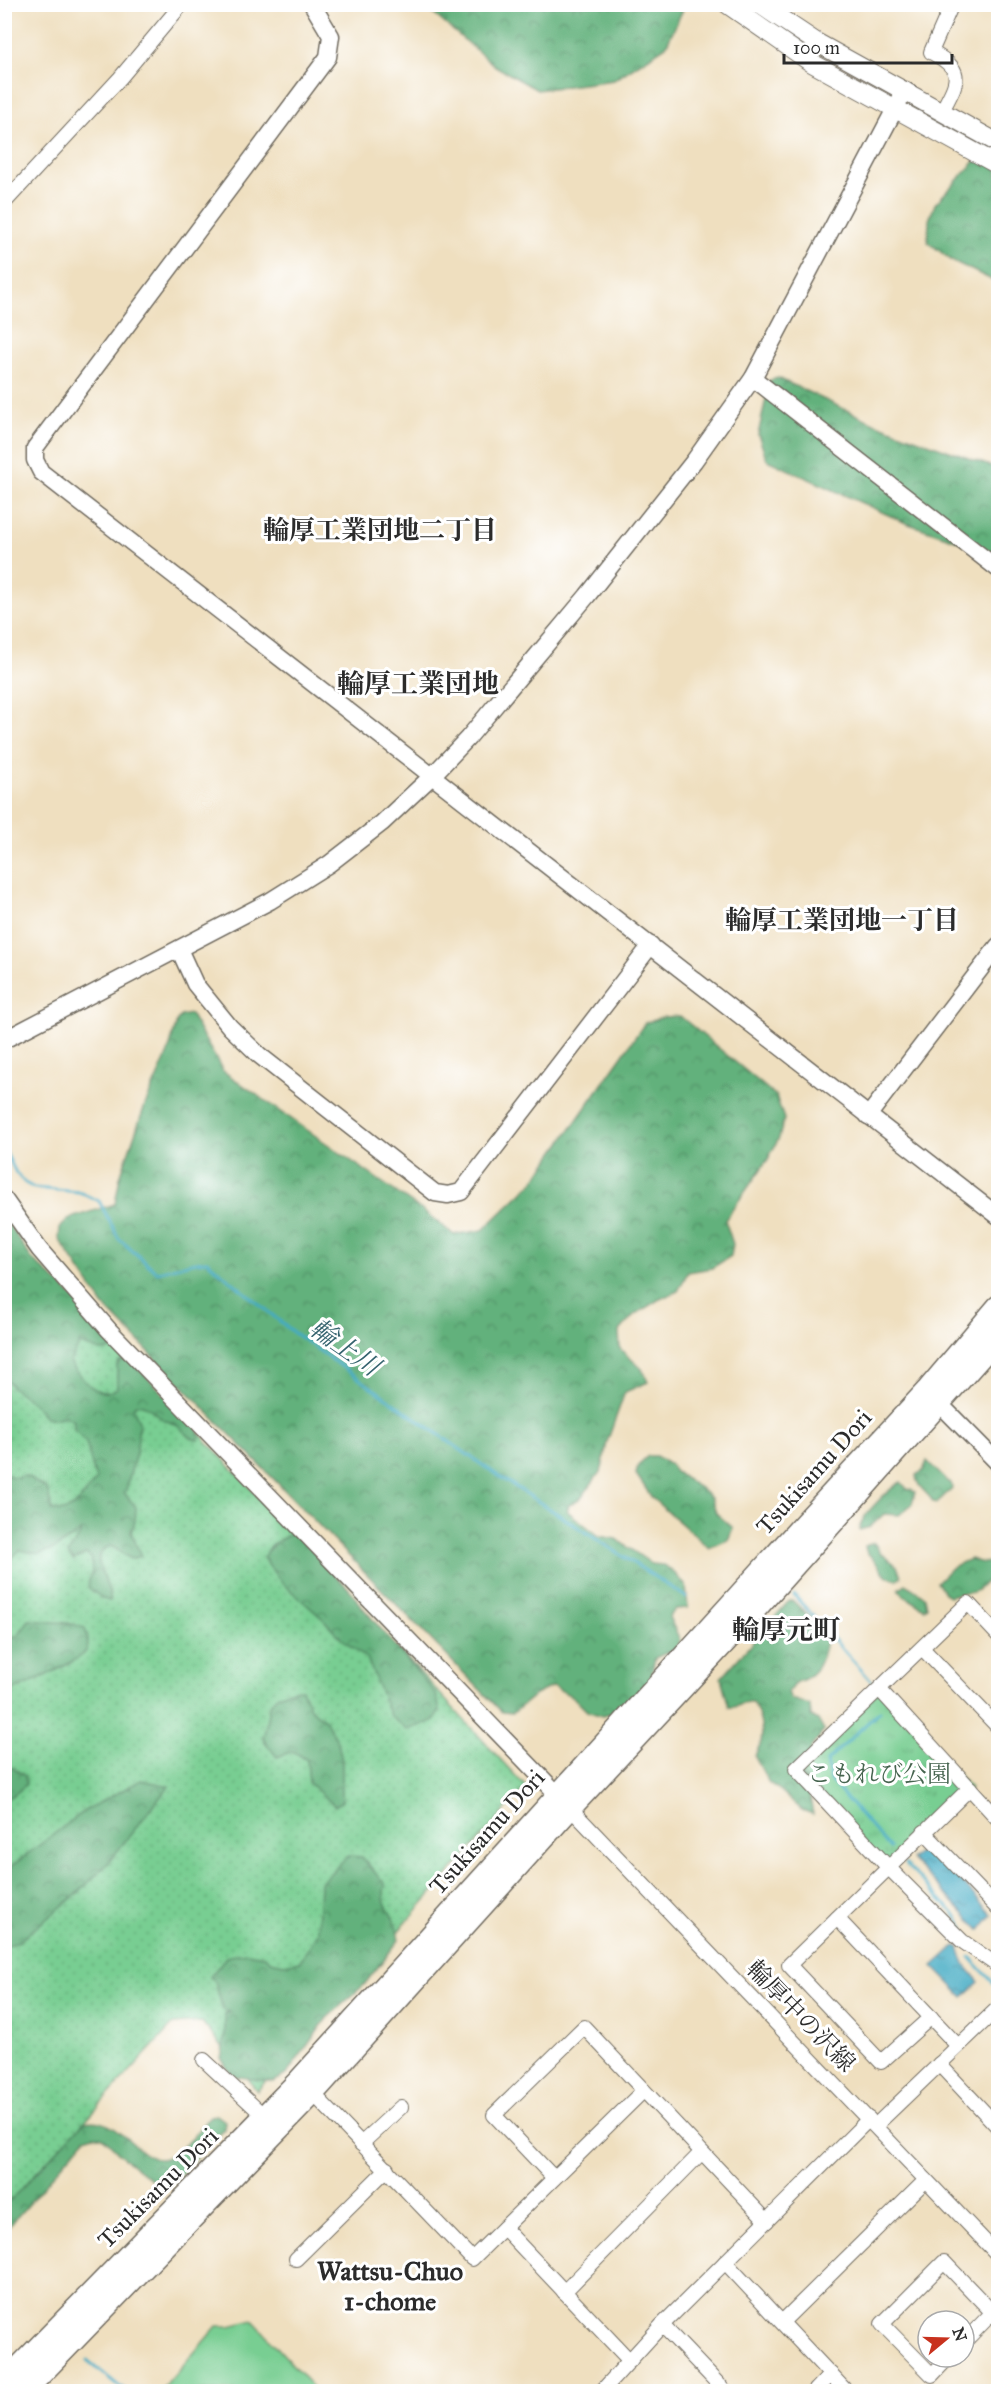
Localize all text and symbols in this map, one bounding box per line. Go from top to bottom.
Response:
scale bar [784,27,952,65]
text: 100 m [793,37,840,59]
district label: 輪厚工業団地二丁目 [263,514,497,546]
district label: 輪厚工業団地 [337,667,499,700]
district label: 輪厚工業団地一丁目 [725,904,959,936]
water label: 輪上川 [304,1312,389,1384]
street label: Tsukisamu Dori [750,1403,878,1541]
district label: 輪厚元町 [732,1613,840,1646]
park label: こもれび公園 [807,1759,951,1789]
street label: Tsukisamu Dori [423,1763,551,1901]
street label: 輪厚中の沢線 [740,1954,862,2078]
street label: Tsukisamu Dori [91,2121,225,2255]
district label: Wattsu-Chuo 1-chome [317,2255,463,2317]
north arrow [916,2309,976,2369]
text: N [949,2325,971,2344]

